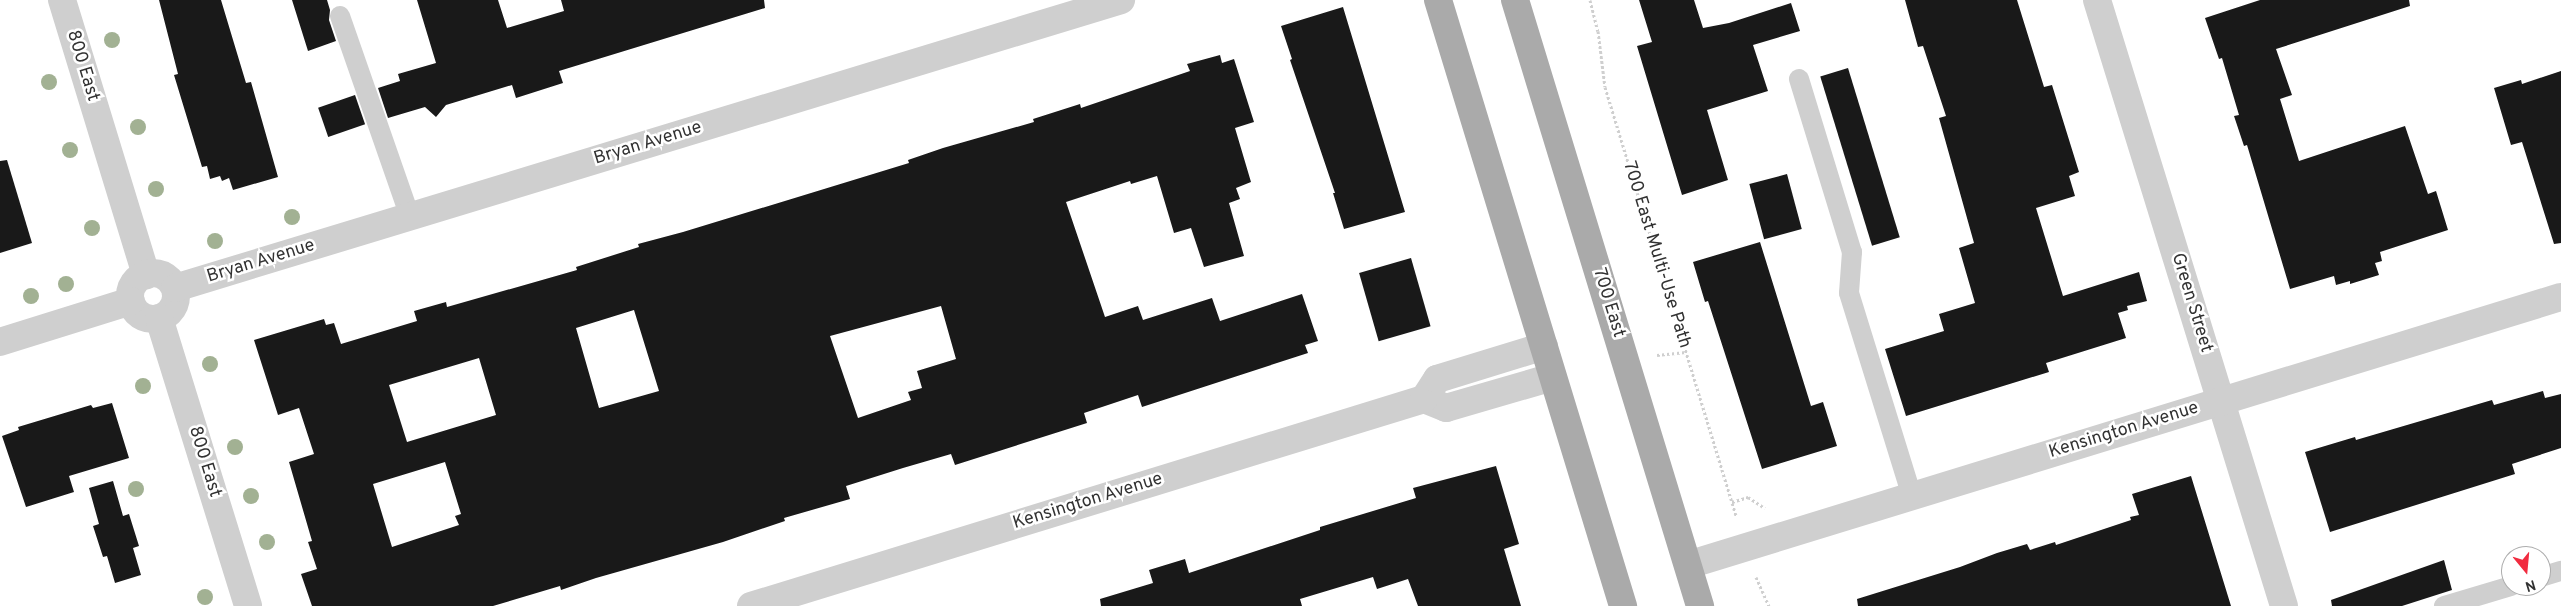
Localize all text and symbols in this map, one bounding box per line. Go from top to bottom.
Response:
street label: 800 East [61,28,103,104]
street label: Bryan Avenue [591,117,705,171]
street label: 700 East Multi-Use Path [1617,159,1695,351]
street label: Bryan Avenue [204,235,318,289]
street label: Green Street [2166,251,2216,355]
street label: 700 East [1587,266,1629,340]
street label: Kensington Avenue [2046,398,2202,464]
street label: 800 East [183,424,225,500]
street label: Kensington Avenue [1010,469,1166,535]
north arrow [2501,546,2551,596]
text: N [2523,575,2538,594]

